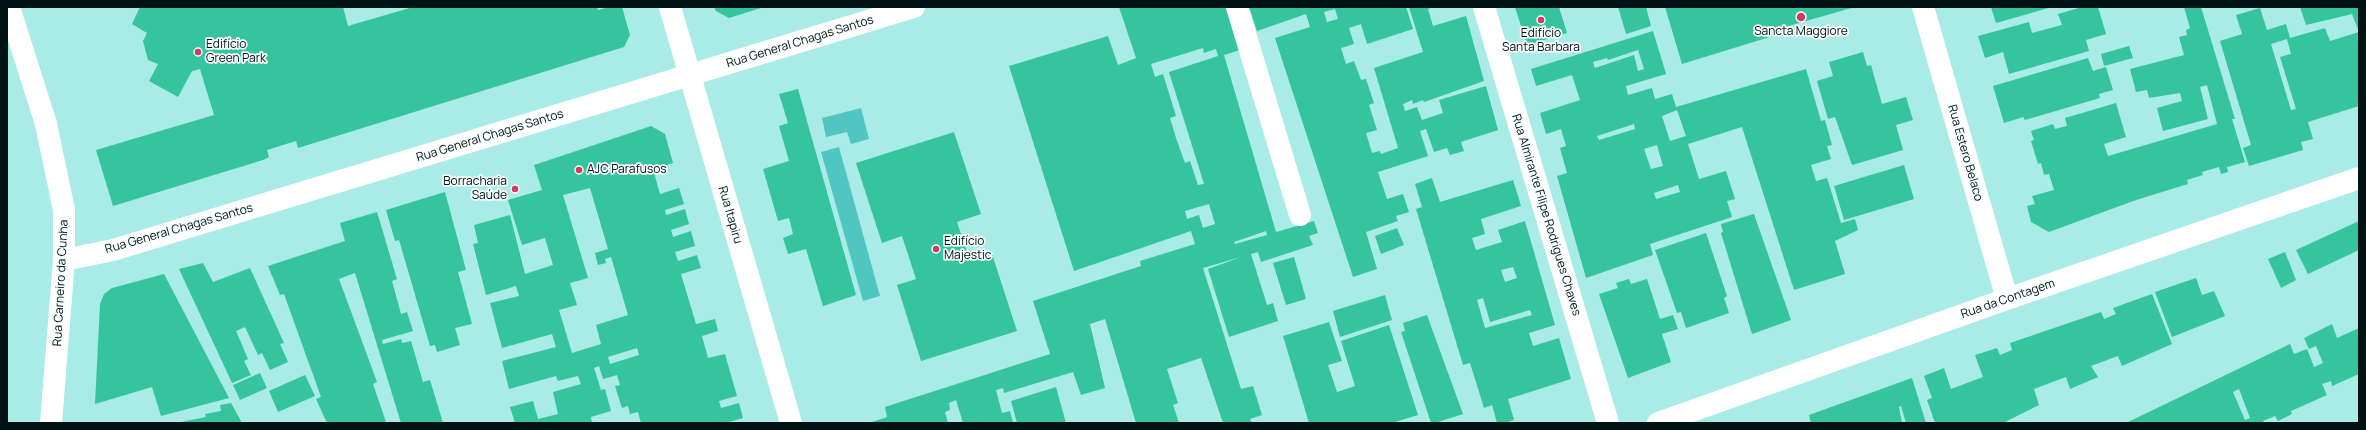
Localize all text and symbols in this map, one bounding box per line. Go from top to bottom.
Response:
marker: Sancta Maggiore [1795,11,1807,23]
street label: Rua General Chagas Santos [725,13,875,71]
marker: Edifício Santa Barbara [1536,15,1546,25]
place label: Sancta Maggiore [1754,25,1848,39]
place label: Edifício Santa Barbara [1502,27,1580,55]
place label: Edifício Green Park [206,38,266,66]
marker: Edifício Green Park [193,47,203,57]
street label: Rua Estero Belaco [1944,103,1986,203]
street label: Rua General Chagas Santos [415,107,565,165]
street label: Rua Almirante Filipe Rodrigues Chaves [1508,112,1584,318]
place label: AJC Parafusos [587,163,667,177]
marker: AJC Parafusos [574,165,584,175]
place label: Borracharia Saúde [443,175,507,203]
marker: Borracharia Saúde [510,184,520,194]
street label: Rua Itapiru [715,184,745,246]
street label: Rua General Chagas Santos [103,201,255,257]
street label: Rua Carneiro da Cunha [50,219,72,347]
place label: Edifício Majestic [944,235,991,263]
marker: Edifício Majestic [931,244,941,254]
street label: Rua da Contagem [1959,276,2057,322]

